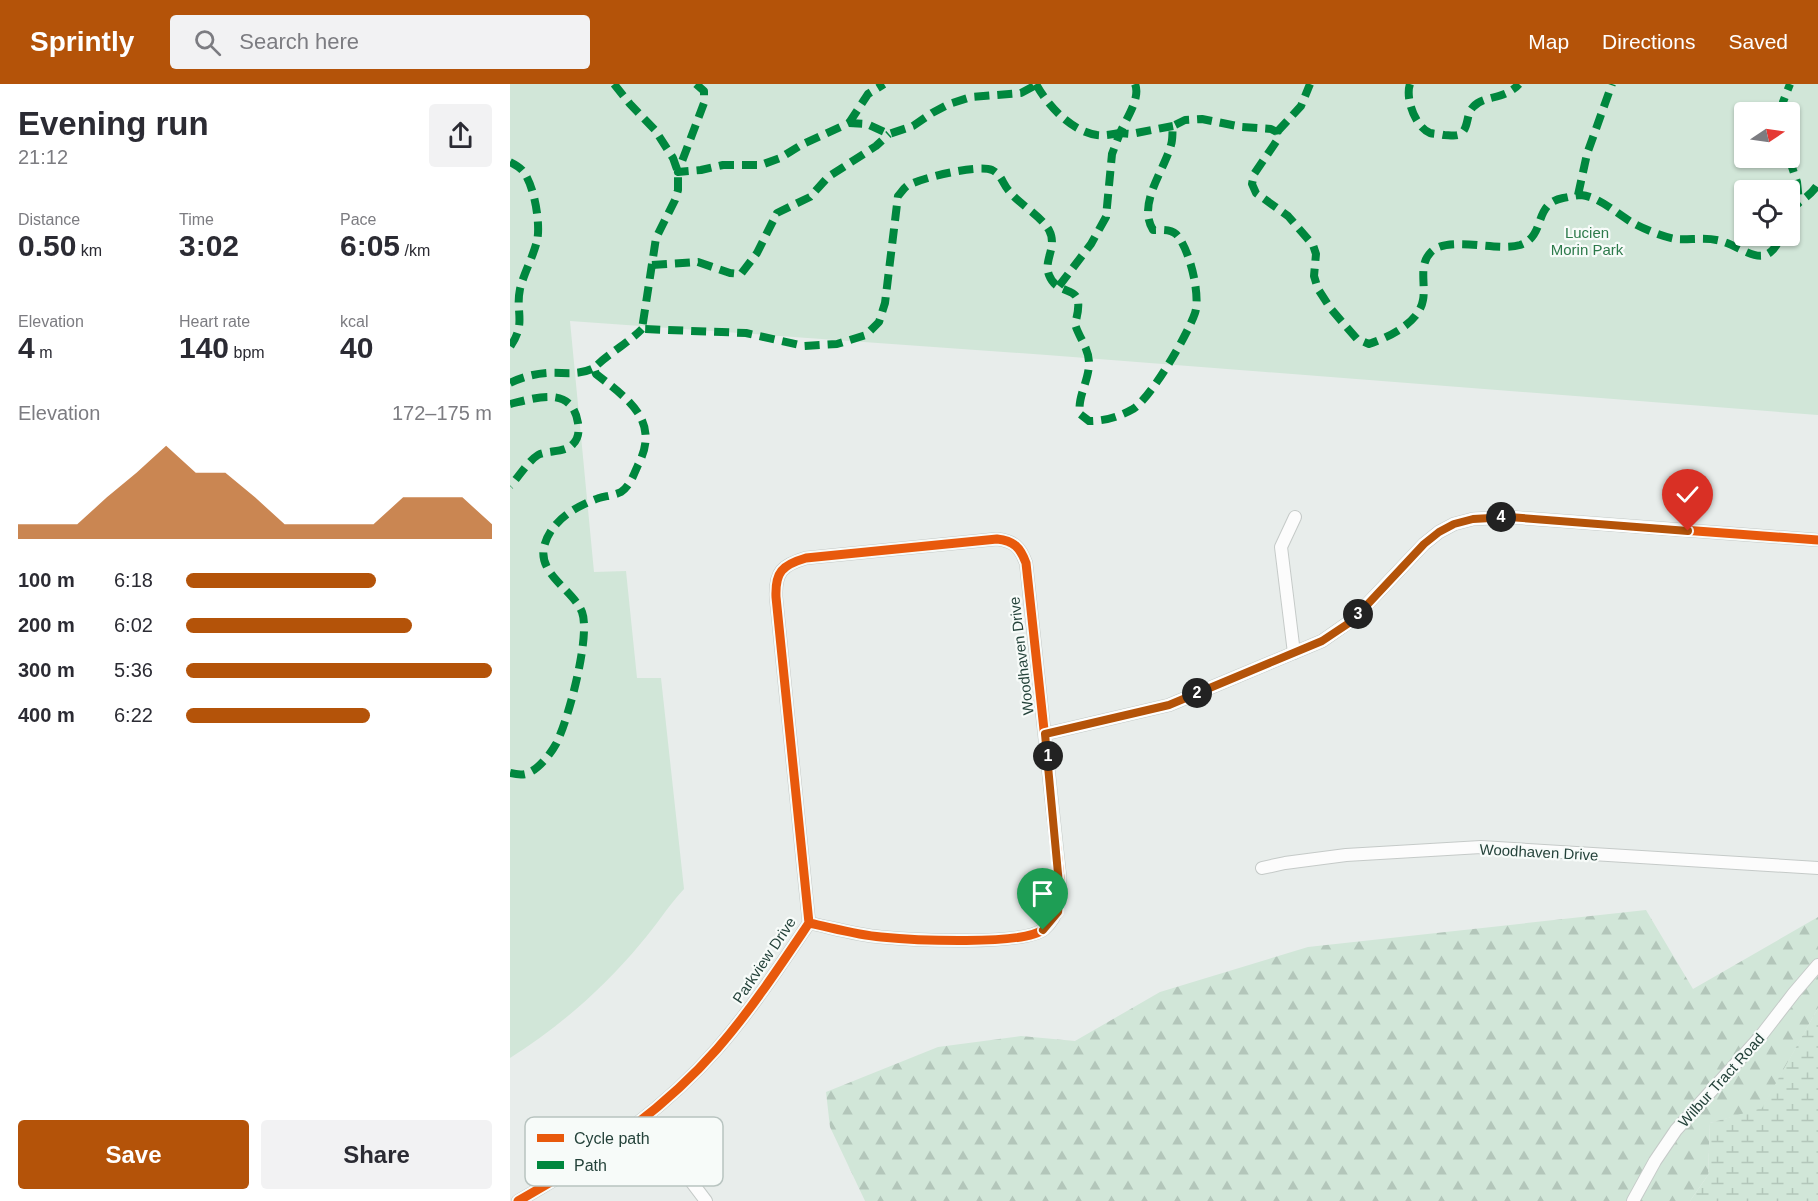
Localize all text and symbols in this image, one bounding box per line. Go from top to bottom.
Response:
search box [170,15,590,69]
text: Sprintly [30,26,134,57]
icon: search [191,26,224,59]
text: Search here [239,29,359,54]
text: Map [1528,30,1569,53]
text: Directions [1602,30,1695,53]
text: Saved [1728,30,1788,53]
north arrow [1734,102,1800,168]
map controls [1734,102,1800,246]
button: share [429,104,492,167]
text: Evening run [18,105,209,142]
text: 21:12 [18,146,68,168]
button: locate [1734,180,1800,246]
text: Distance [18,211,80,228]
text: Time [179,211,214,228]
text: Pace [340,211,376,228]
park label: Lucien Morin Park [1551,224,1624,258]
text: 0.50 [18,229,76,262]
text: 3:02 [179,229,239,262]
text: 6:05 [340,229,400,262]
text: km [76,242,102,259]
text: /km [400,242,430,259]
text: Elevation [18,313,84,330]
text: Heart rate [179,313,250,330]
text: kcal [340,313,368,330]
text: 4 [18,331,35,364]
text: 140 [179,331,229,364]
text: 40 [340,331,373,364]
text: m [35,344,52,361]
text: bpm [229,344,265,361]
text: Elevation [18,402,100,424]
text: 172–175 m [392,402,492,424]
pin [1662,469,1713,531]
icon: check [1671,478,1704,511]
pin: 4 [1486,502,1516,532]
text: 4 [1497,508,1505,525]
text: 100 m [18,569,75,591]
text: 6:18 [114,569,153,591]
street label: Woodhaven Drive [1005,596,1037,716]
pin: 3 [1343,599,1373,629]
text: 3 [1354,605,1362,622]
text: 200 m [18,614,75,636]
text: 6:02 [114,614,153,636]
text: 300 m [18,659,75,681]
text: 5:36 [114,659,153,681]
pin: 2 [1182,678,1212,708]
text: 2 [1193,684,1201,701]
text: 400 m [18,704,75,726]
text: 6:22 [114,704,153,726]
pin: 1 [1033,741,1063,771]
text: 1 [1044,747,1052,764]
street label: Woodhaven Drive [1479,840,1599,864]
pin [1017,868,1068,930]
icon: arrive [1026,877,1059,910]
street label: Parkview Drive [729,914,799,1006]
street label: Wilbur Tract Road [1675,1030,1767,1130]
legend [525,1117,723,1186]
button: Save [18,1120,249,1189]
button: Share [261,1120,492,1189]
text: Cycle path [574,1130,650,1147]
text: Path [574,1157,607,1174]

